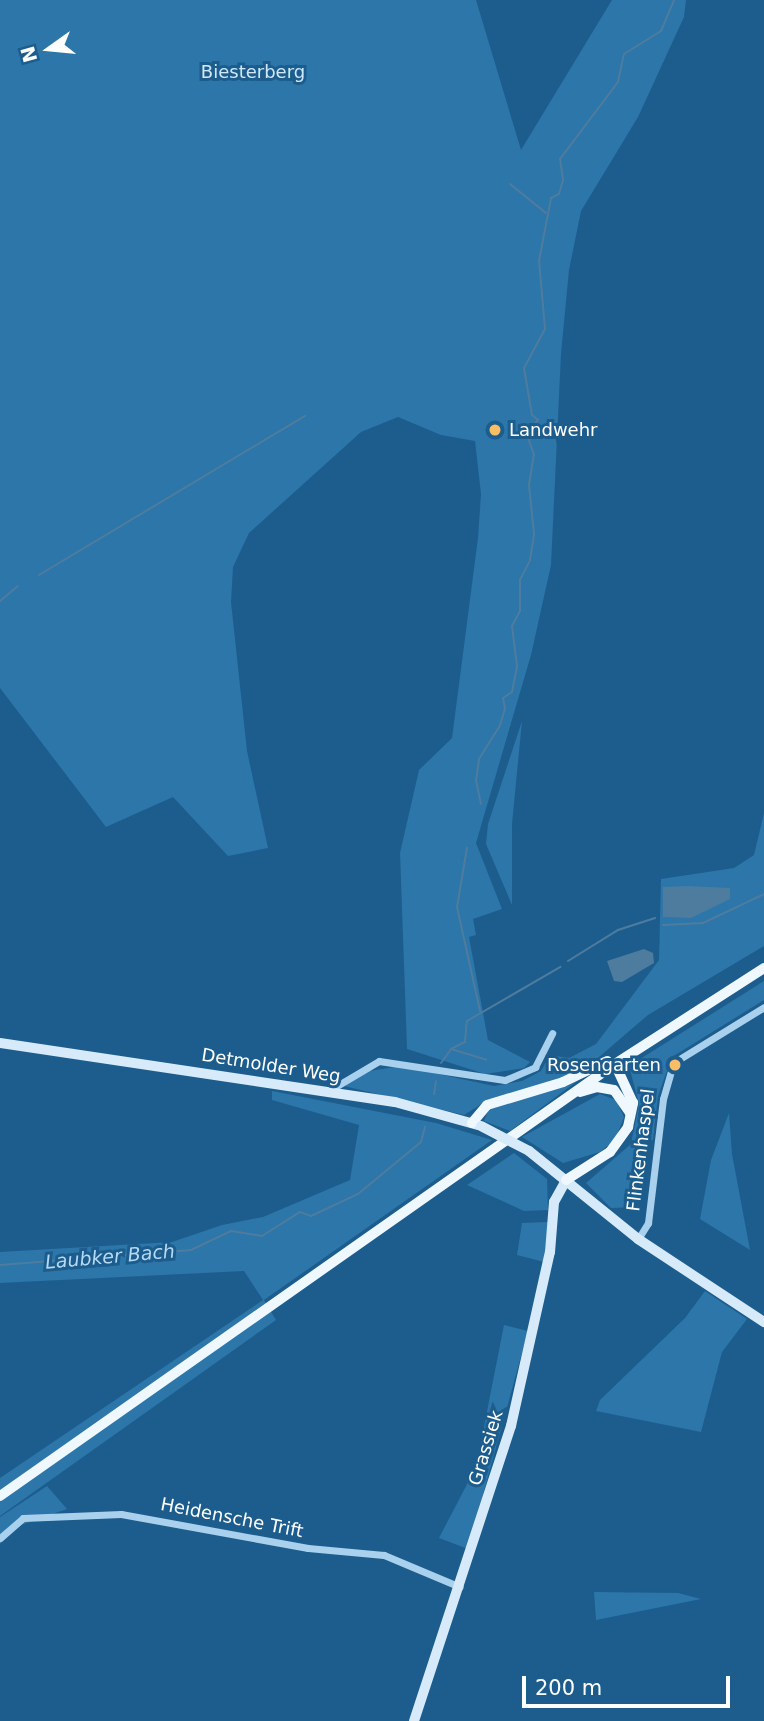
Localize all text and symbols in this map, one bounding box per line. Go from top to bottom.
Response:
north arrow [14,14,84,84]
text: N [16,44,41,65]
park label: Biesterberg [201,61,305,83]
place label: Landwehr [509,419,597,441]
marker: Landwehr [487,422,503,438]
street label: Detmolder Weg [200,1044,342,1088]
place label: Rosengarten [547,1054,661,1076]
marker: Rosengarten [667,1057,683,1073]
street label: Flinkenhaspel [623,1087,659,1213]
water label: Laubker Bach [44,1240,176,1274]
street label: Grassiek [464,1408,508,1488]
street label: Heidensche Trift [159,1494,305,1542]
scale bar [526,1662,734,1706]
text: 200 m [535,1676,602,1700]

